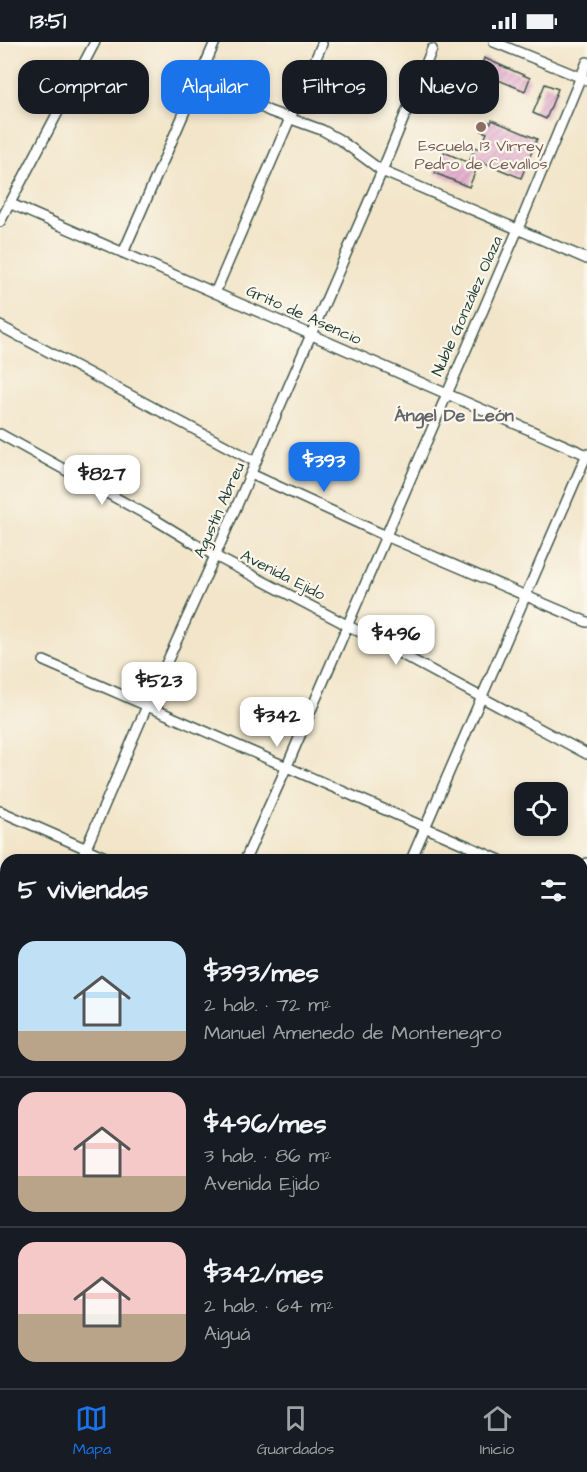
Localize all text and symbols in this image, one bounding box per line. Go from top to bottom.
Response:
text: 13:51 [30,6,66,37]
chip: Comprar [18,60,149,114]
chip: Alquilar [161,60,270,114]
chip: Filtros [282,60,387,114]
chip: Nuevo [399,60,499,114]
marker: Escuela 13 Virrey Pedro de Cevallos [474,120,488,134]
place label: Escuela 13 Virrey Pedro de Cevallos [414,135,548,175]
street label: Nuble González Olaza [426,232,508,380]
street label: Grito de Asencio [243,280,365,350]
district label: Ángel De León [394,403,514,429]
pin: $393 [288,442,360,493]
text: $393 [303,447,345,475]
pin: $827 [66,455,138,506]
street label: Agustín Abreu [188,459,251,562]
text: $827 [78,460,126,488]
street label: Avenida Ejido [237,544,329,606]
pin: $496 [360,615,432,666]
text: $496 [372,620,420,648]
pin: $523 [123,662,195,713]
text: $523 [136,667,182,695]
pin: $342 [241,697,313,748]
text: $342 [254,702,300,730]
map controls [514,782,568,836]
button: locate [514,782,568,836]
text: 5 viviendas [18,872,148,908]
icon: filters [537,874,570,907]
text: $393/mes [204,955,319,991]
icon: home [66,965,138,1037]
text: 2 hab. · 72 m² [204,991,331,1019]
text: Manuel Amenedo de Montenegro [204,1019,502,1047]
text: $496/mes [204,1106,326,1142]
icon: home [66,1116,138,1188]
text: 3 hab. · 86 m² [204,1142,332,1170]
text: Avenida Ejido [204,1170,319,1198]
text: $342/mes [204,1256,323,1292]
icon: home [66,1266,138,1338]
text: 2 hab. · 64 m² [204,1292,334,1320]
text: Aiguá [204,1320,250,1348]
tab: Mapa [73,1402,111,1460]
tab: Guardados [257,1402,334,1460]
tab: Inicio [480,1402,514,1460]

